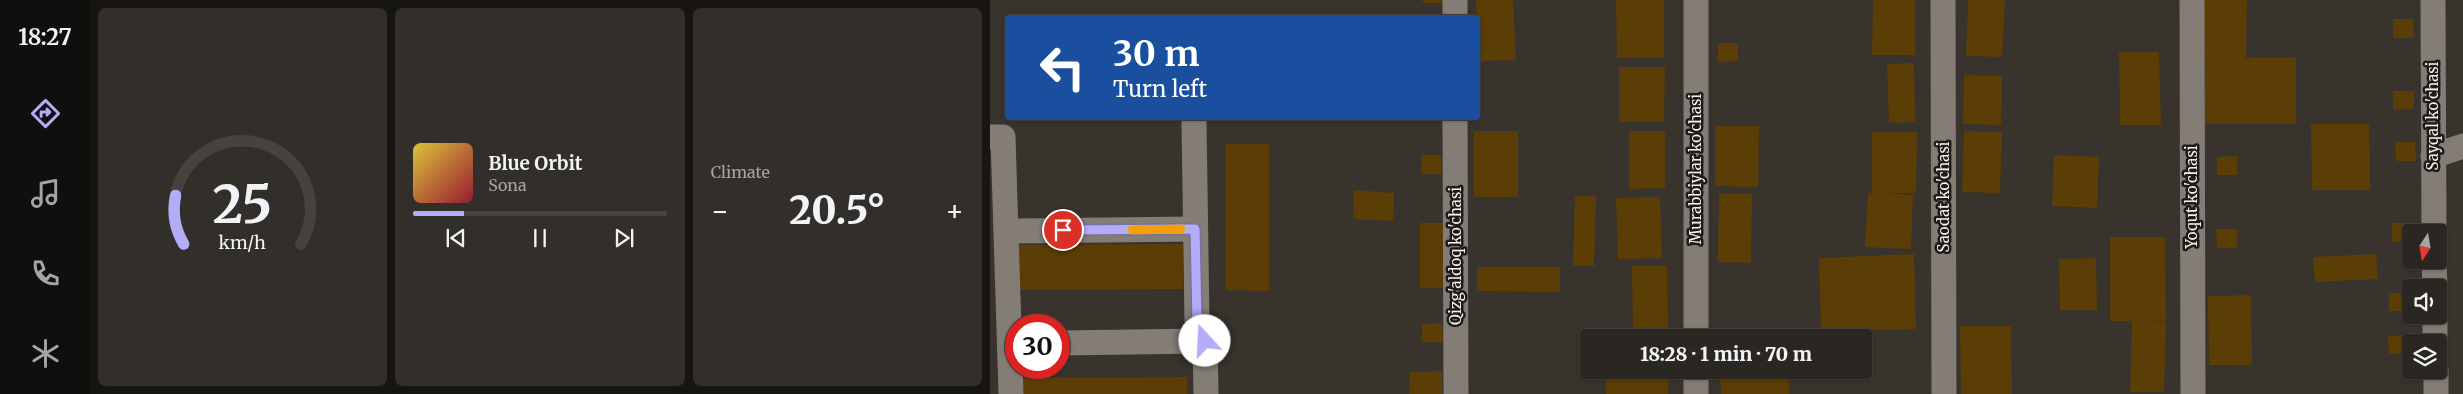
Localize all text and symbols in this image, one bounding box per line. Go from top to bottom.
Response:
text: 18:27 [18,23,72,51]
text: 30 m [1113,32,1199,76]
icon: left [1030,35,1095,100]
street label: Sayqal ko'chasi [2423,61,2442,170]
text: Turn left [1113,75,1207,103]
street label: Murabbiylar ko'chasi [1686,94,1705,244]
icon: directions [28,96,63,131]
street label: Saodat ko'chasi [1934,141,1953,252]
street label: Yoqut ko'chasi [2182,145,2201,250]
text: Blue Orbit [488,151,582,175]
text: Climate [711,162,770,182]
text: 25 [213,172,273,237]
text: Sona [488,175,527,195]
icon: music [28,176,63,211]
text: 20.5° [789,187,885,234]
street label: Qizg'aldoq ko'chasi [1446,187,1465,325]
text: − [711,193,729,229]
text: + [945,193,964,229]
pin [1042,209,1084,251]
icon: arrive [1049,216,1077,244]
icon: previous [442,224,470,252]
icon: pause [526,224,554,252]
icon: next [610,224,638,252]
north arrow [2402,224,2448,269]
map controls [2402,224,2447,379]
text: km/h [219,231,266,254]
icon: phone [28,256,63,291]
button: sound [2402,279,2447,324]
speed limit sign: 30 [1005,314,1070,379]
position arrow [1178,314,1230,366]
button: layers [2402,334,2447,379]
icon: climate [28,336,63,371]
text: 18:28 · 1 min · 70 m [1640,342,1812,366]

